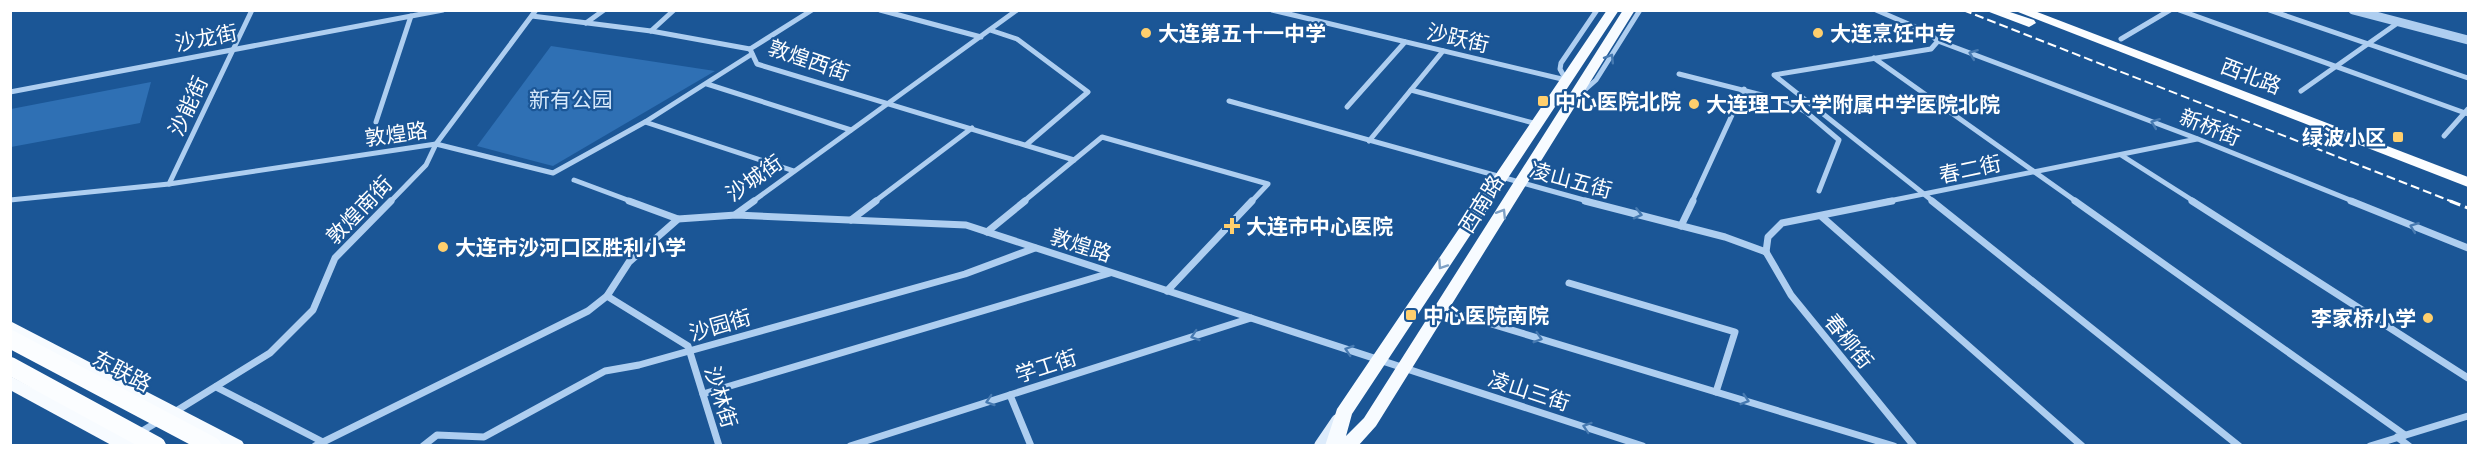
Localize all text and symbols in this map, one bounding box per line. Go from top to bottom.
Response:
street label: 沙跃街 [1425,20,1491,56]
street label: 沙龙街 [173,21,239,55]
place label: 大连第五十一中学 [1158,22,1326,45]
place label: 大连烹饪中专 [1830,22,1956,45]
marker: 大连第五十一中学 [1139,26,1153,40]
marker: 大连烹饪中专 [1811,26,1825,40]
street label: 敦煌西街 [766,35,852,85]
one-way arrow [1968,49,1979,61]
one-way arrow [1603,54,1615,64]
street label: 西北路 [2217,54,2285,98]
street label: 沙能街 [164,73,212,139]
park label: 新有公园 [529,88,613,111]
place label: 中心医院北院 [1555,90,1681,113]
place label: 大连理工大学附属中学医院北院 [1706,93,2000,116]
marker: 中心医院北院 [1536,94,1550,108]
marker: 大连理工大学附属中学医院北院 [1687,97,1701,111]
street label: 新桥街 [2176,105,2244,149]
street label: 敦煌路 [363,118,429,150]
one-way arrow [2150,118,2161,130]
place label: 绿波小区 [2302,126,2386,149]
marker: 绿波小区 [2391,130,2405,144]
street label: 沙城街 [722,151,786,205]
street label: 春二街 [1937,151,2003,187]
street label: 凌山五街 [1527,158,1615,202]
street label: 西南路 [1455,171,1507,237]
street label: 敦煌南街 [322,172,396,248]
one-way arrow [1633,207,1643,220]
one-way arrow [1495,209,1506,220]
place label: 大连市中心医院 [1246,215,1393,238]
marker: 大连市中心医院 [1223,217,1241,235]
one-way arrow [2409,222,2420,234]
street label: 敦煌路 [1047,224,1115,266]
place label: 大连市沙河口区胜利小学 [455,236,686,259]
marker: 大连市沙河口区胜利小学 [436,240,450,254]
one-way arrow [1438,259,1449,270]
place label: 中心医院南院 [1423,304,1549,327]
street label: 沙园街 [687,305,753,345]
place label: 李家桥小学 [2311,307,2416,330]
marker: 中心医院南院 [1404,308,1418,322]
street label: 春柳街 [1820,309,1878,373]
marker: 李家桥小学 [2421,311,2435,325]
one-way arrow [1190,329,1201,341]
one-way arrow [1532,331,1543,343]
street label: 学工街 [1012,345,1080,387]
one-way arrow [1344,345,1355,357]
street label: 东联路 [89,346,155,396]
street label: 沙林街 [701,364,741,430]
street label: 凌山三街 [1486,367,1572,415]
one-way arrow [1739,393,1749,405]
one-way arrow [985,394,996,407]
one-way arrow [1582,422,1593,435]

